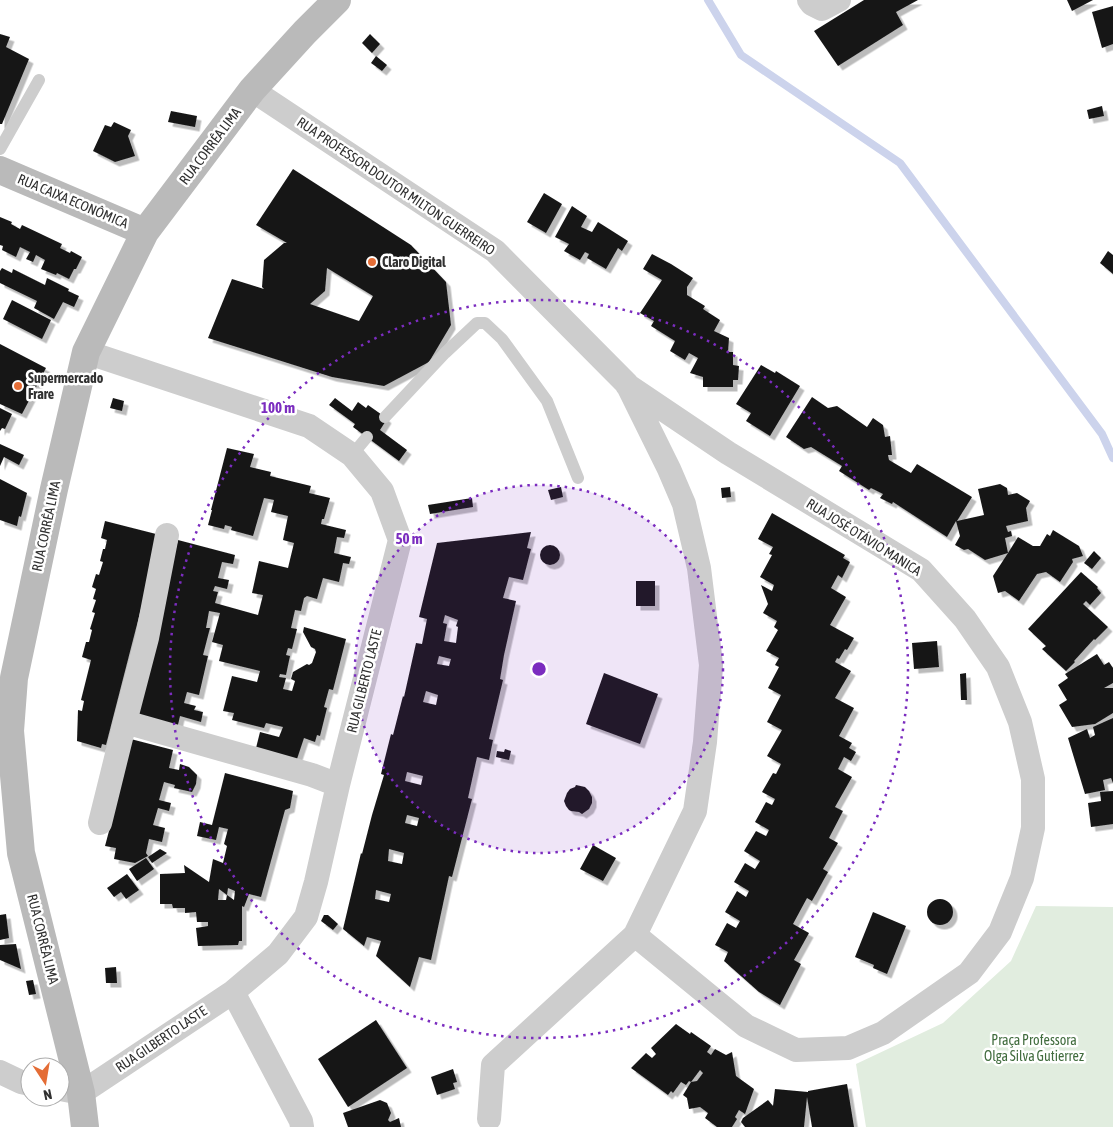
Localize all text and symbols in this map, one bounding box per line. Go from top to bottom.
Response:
street label: RUA CORRÊA LIMA [176,104,244,188]
street label: RUA PROFESSOR DOUTOR MILTON GUERREIRO [294,114,498,258]
street label: RUA CAIXA ECONÔMICA [15,170,131,232]
place label: Claro Digital [382,254,446,270]
marker: Claro Digital [366,256,378,268]
place label: Supermercado Frare [28,370,104,402]
marker: Supermercado Frare [12,380,24,392]
text: 100 m [261,399,295,416]
street label: RUA CORRÊA LIMA [29,479,63,573]
street label: RUA JOSÉ OTÁVIO MANICA [804,495,924,579]
text: 50 m [396,530,423,547]
street label: RUA GILBERTO LASTE [343,627,385,734]
centre of rings [530,660,548,678]
street label: RUA CORRÊA LIMA [24,892,62,986]
street label: RUA GILBERTO LASTE [112,1003,210,1075]
park label: Praça Professora Olga Silva Gutierrez [984,1032,1084,1064]
north arrow [20,1057,70,1107]
text: N [42,1086,53,1103]

